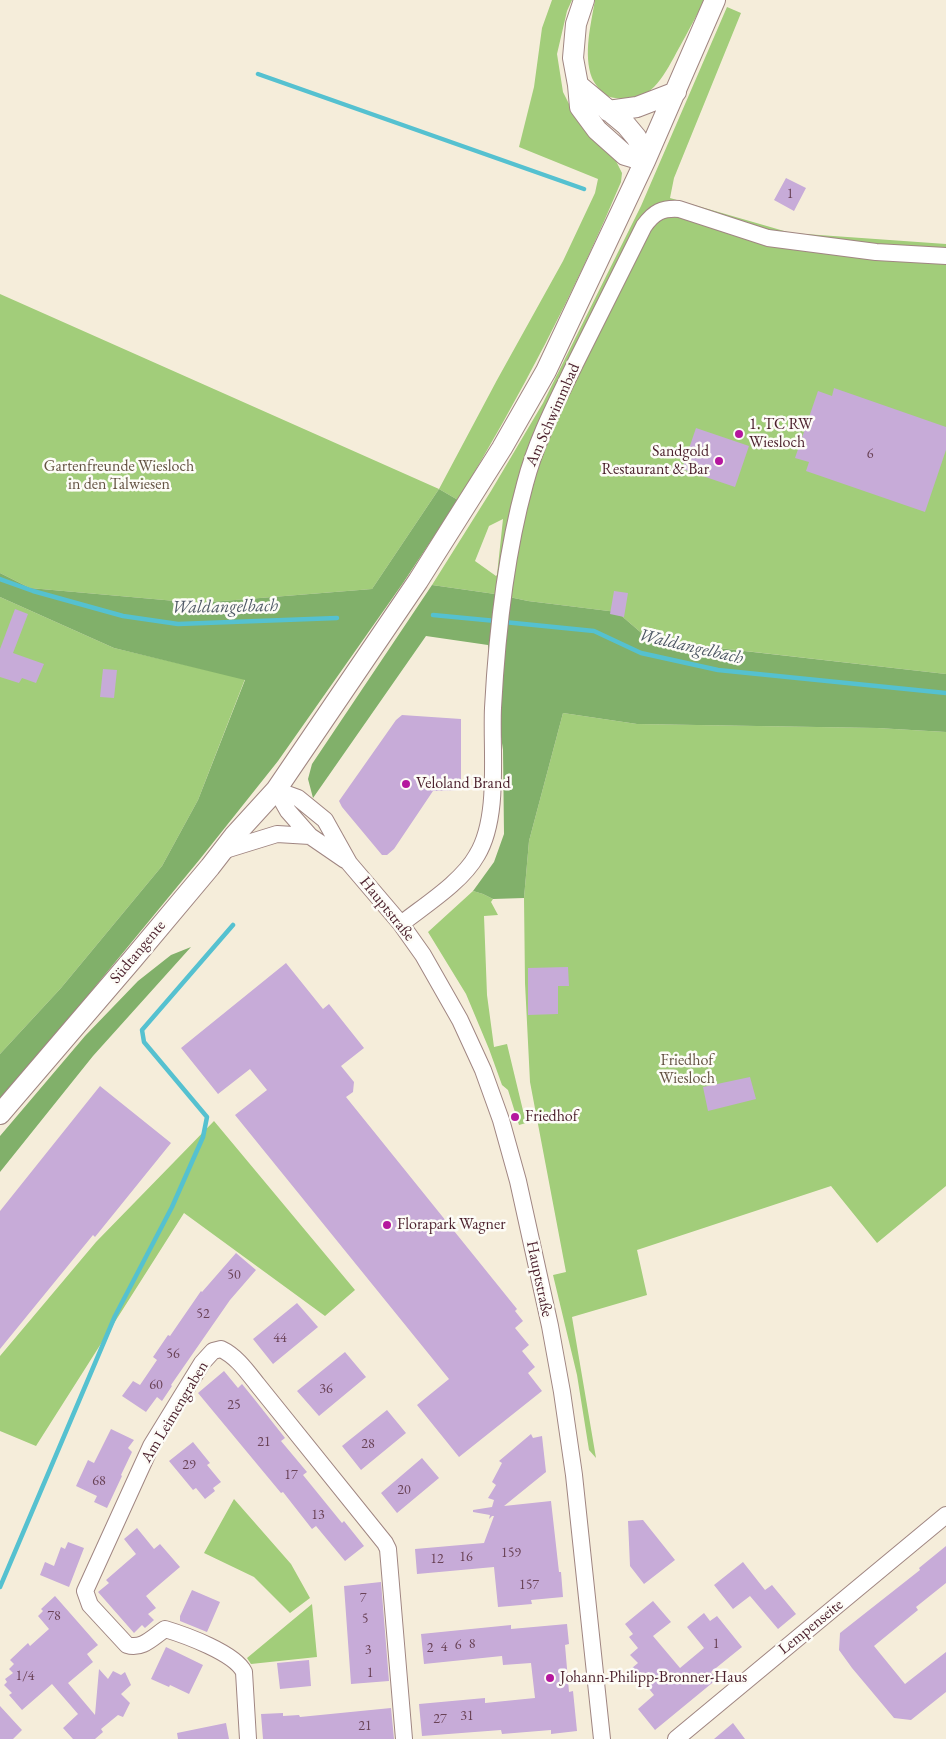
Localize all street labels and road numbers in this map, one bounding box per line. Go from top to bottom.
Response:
street label: Am Schwimmbad [522,361,584,469]
street label: Hauptstraße [355,873,419,945]
street label: Südtangente [106,916,170,988]
street label: Hauptstraße [522,1239,556,1319]
street label: Am Leimengraben [137,1358,213,1466]
street label: Lempenseite [775,1595,847,1659]

